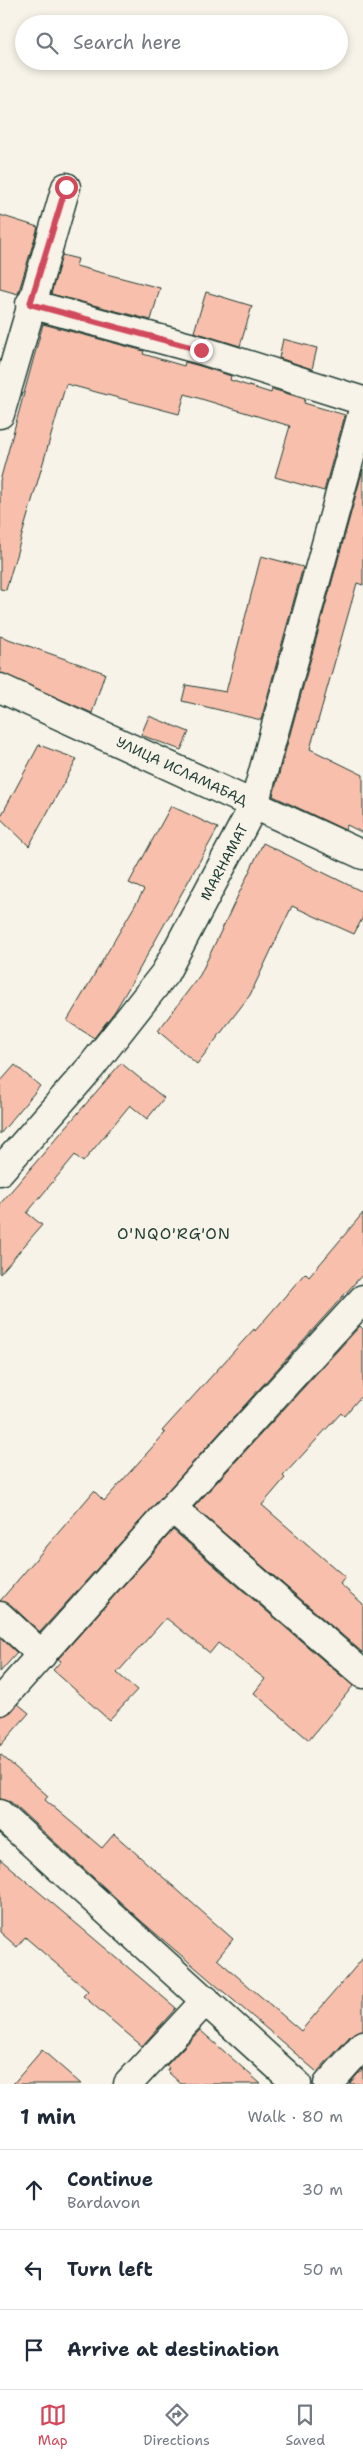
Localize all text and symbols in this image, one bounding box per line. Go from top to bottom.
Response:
search box [15,15,348,70]
icon: search [33,29,61,57]
text: Search here [73,30,182,55]
route start [55,176,78,199]
route end [190,339,213,362]
street label: УЛИЦА ИСЛАМАБАД [113,733,251,810]
street label: MARHAMAT [196,820,252,904]
district label: O'NQO'RG'ON [117,1223,231,1244]
text: 1 min [20,2103,76,2131]
text: Walk · 80 m [248,2106,343,2127]
text: Continue [67,2167,153,2192]
icon: ahead [20,2176,48,2204]
text: 30 m [302,2179,343,2200]
text: Bardavon [67,2192,140,2213]
icon: left [20,2256,48,2284]
text: Turn left [67,2257,153,2282]
text: 50 m [303,2259,343,2280]
icon: arrive [20,2336,48,2364]
text: Arrive at destination [67,2337,279,2362]
tab: Map [38,2401,68,2449]
tab: Directions [143,2401,210,2449]
tab: Saved [286,2401,325,2449]

